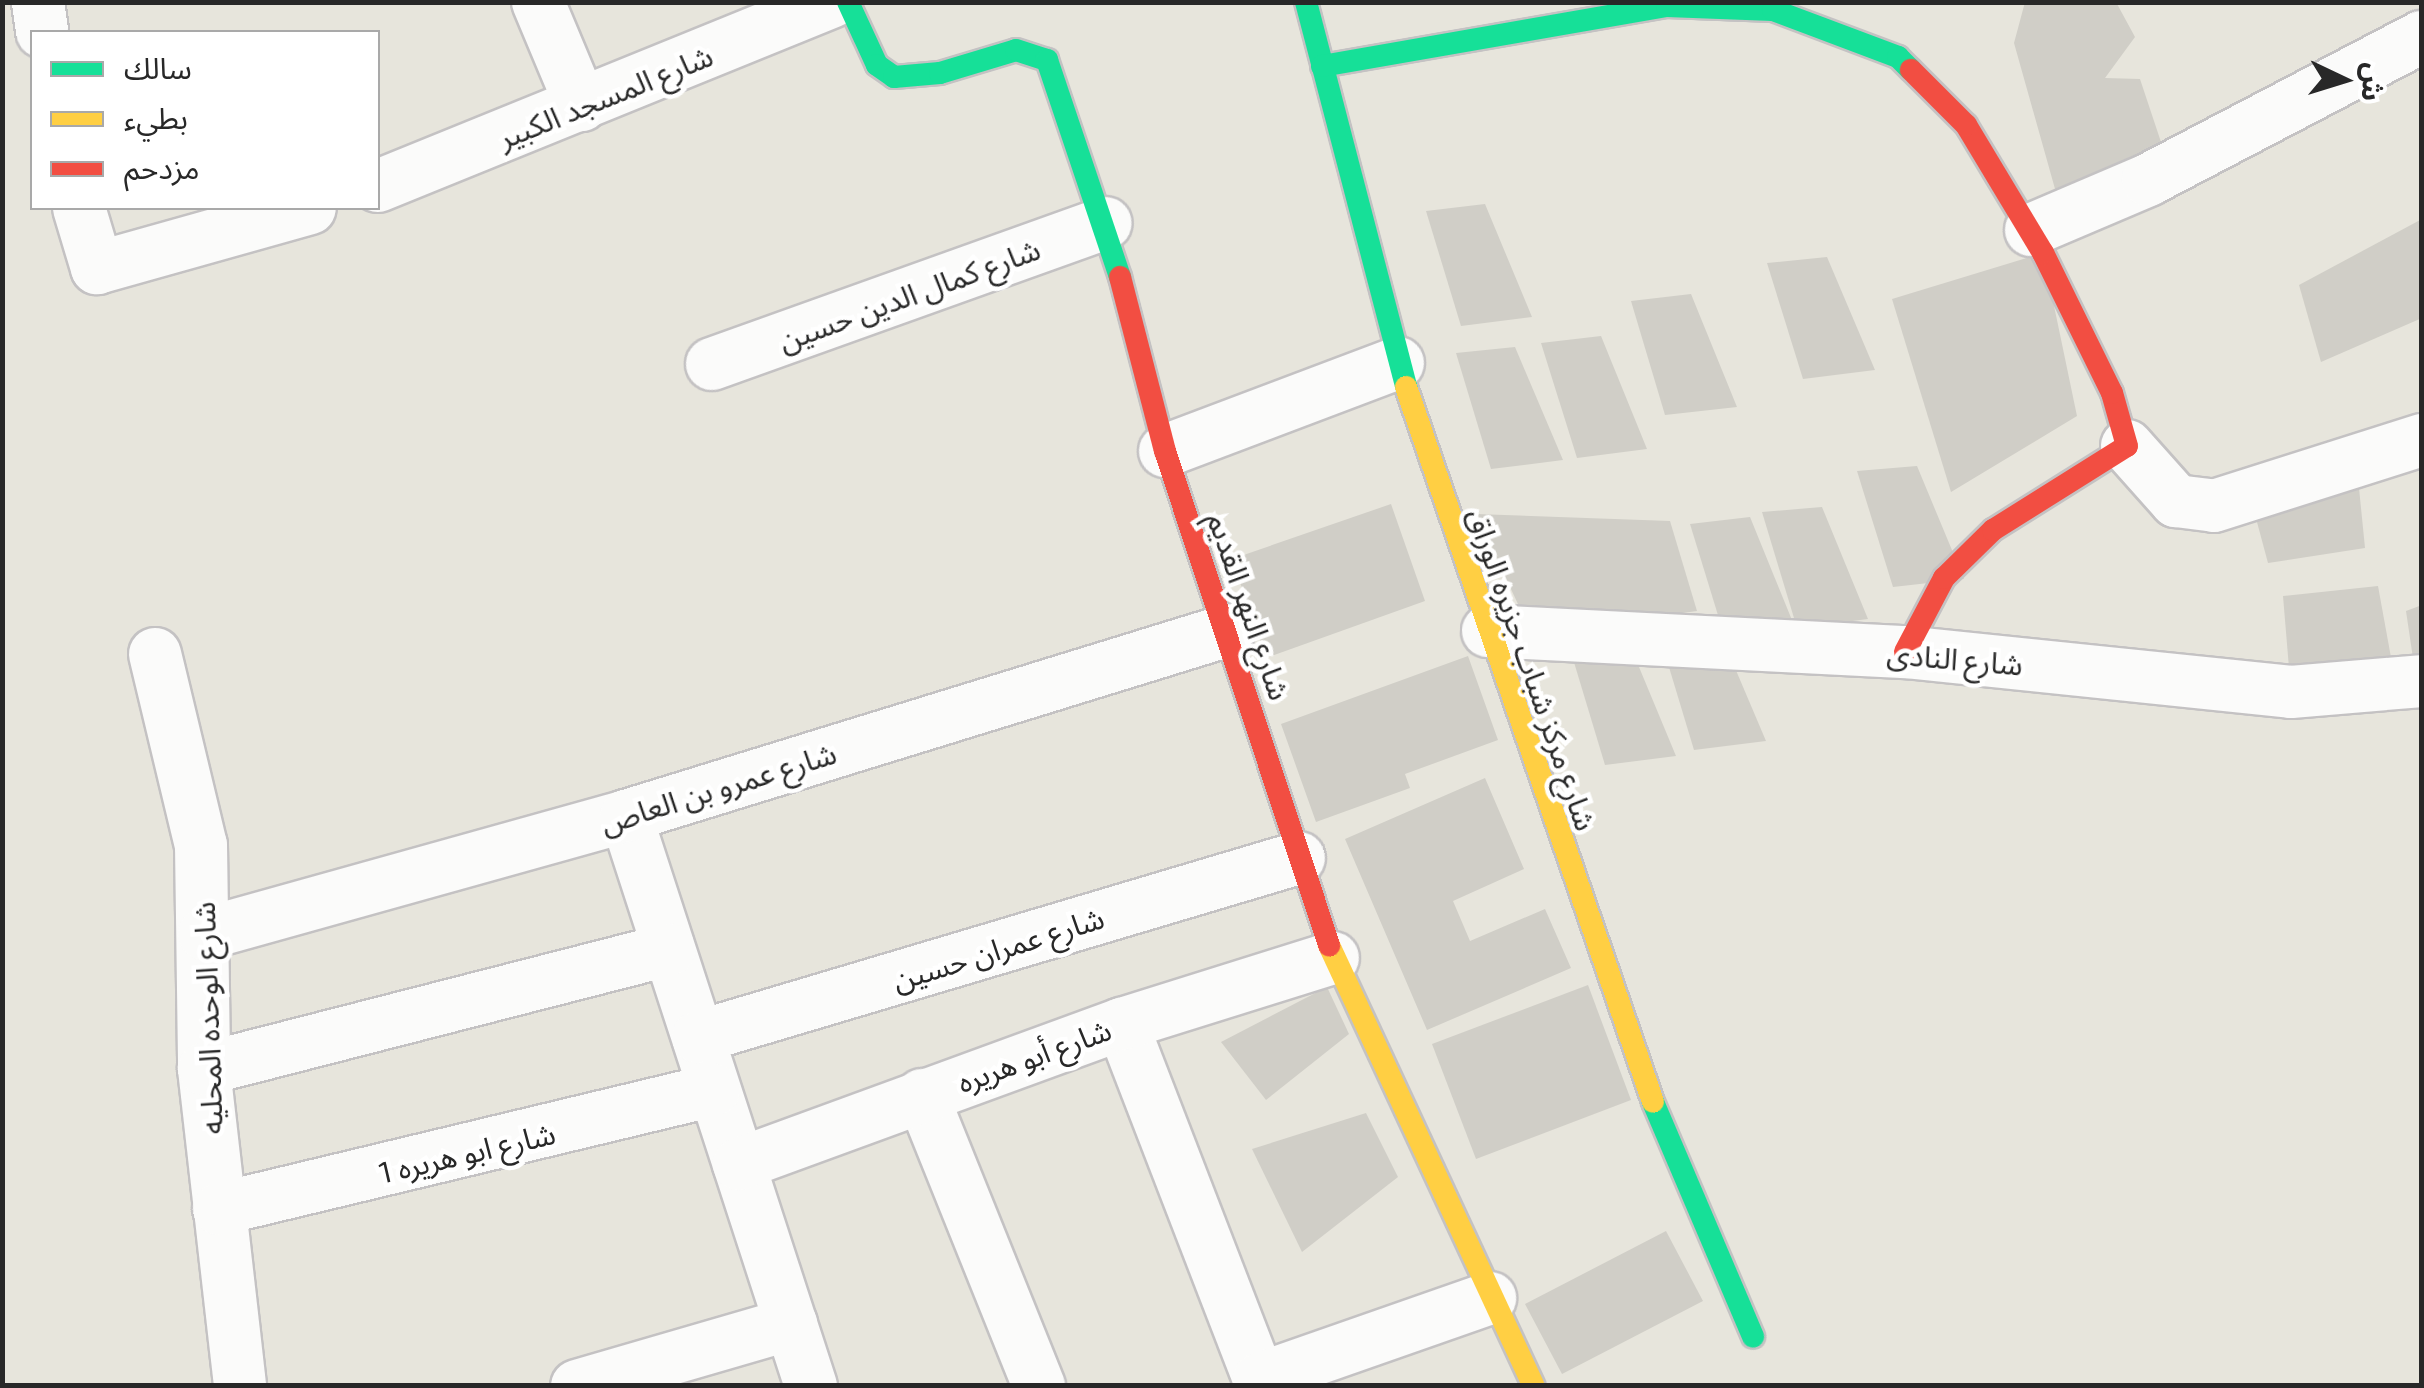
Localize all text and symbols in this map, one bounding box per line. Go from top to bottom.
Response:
legend [30,30,380,210]
north arrow [2294,30,2394,130]
street label: شارع المسجد الكبير [492,37,718,155]
text: سالك [124,49,192,85]
text: ش [2356,62,2392,102]
text: بطيء [124,99,188,135]
text: مزدحم [124,149,200,185]
street label: شارع كمال الدين حسين [773,230,1045,358]
street label: شارع مركز شباب جزيره الوراق [1461,503,1605,835]
street label: شارع النهر القديم [1201,508,1299,704]
street label: شارع النادى [1886,634,2024,682]
street label: شارع عمرو بن العاص [596,734,840,840]
street label: شارع عمران حسين [888,899,1108,997]
street label: شارع الوحده المحليه [185,901,229,1135]
street label: شارع أبو هريره [952,1011,1116,1099]
street label: شارع ابو هريره 1 [375,1114,559,1190]

